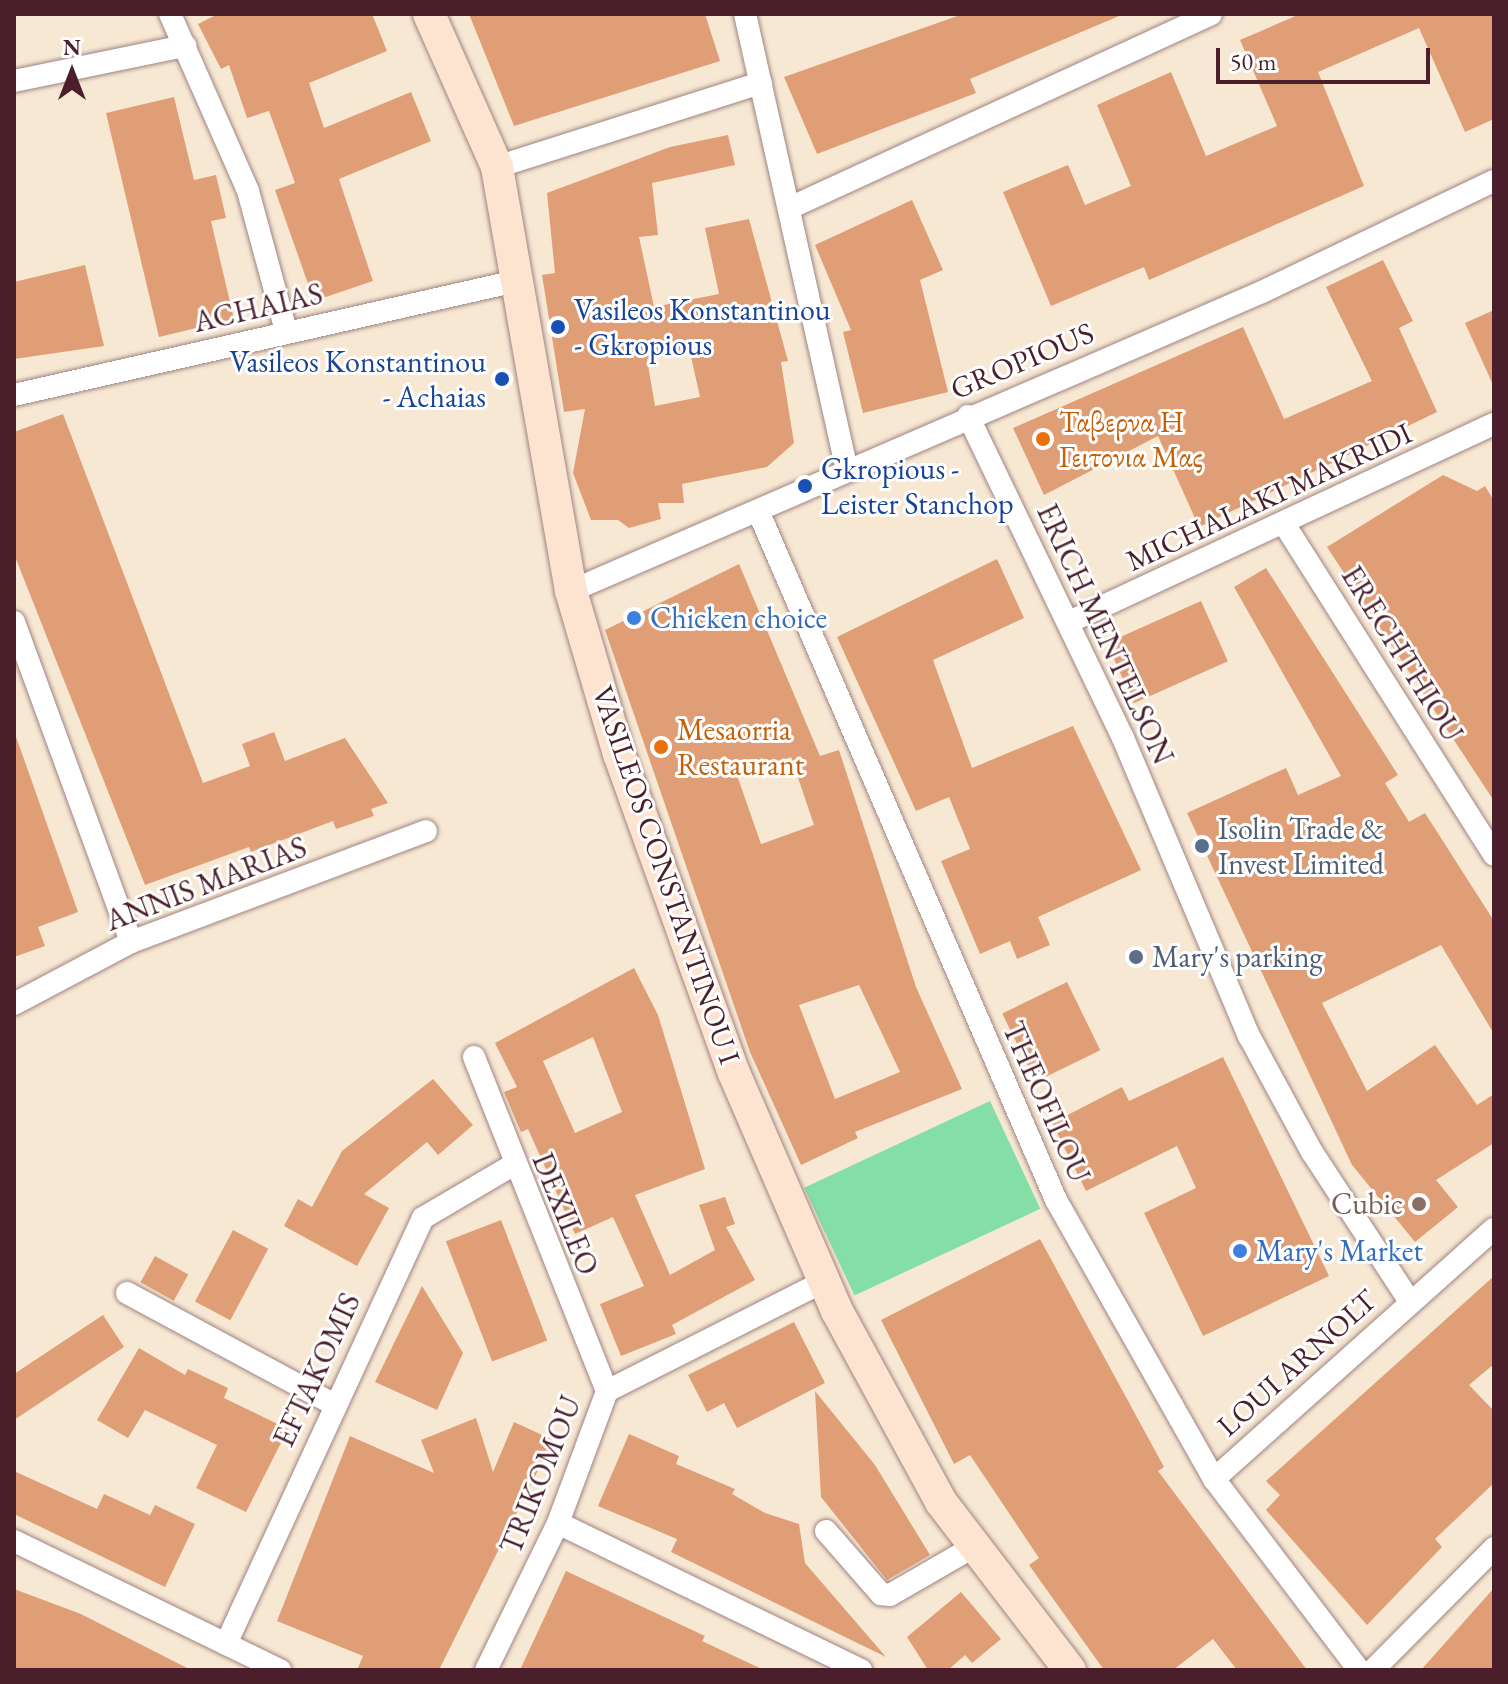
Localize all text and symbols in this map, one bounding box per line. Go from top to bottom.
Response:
north arrow [32,32,112,112]
scale bar [1220,32,1434,82]
text: N [63,33,81,62]
text: 50 m [1230,46,1277,77]
street label: ACHAIAS [190,276,326,340]
place label: Vasileos Konstantinou - Gkropious [574,292,831,362]
street label: GROPIOUS [945,315,1099,407]
marker: Vasileos Konstantinou - Gkropious [549,318,567,336]
place label: Vasileos Konstantinou - Achaias [229,344,486,414]
marker: Vasileos Konstantinou - Achaias [493,370,511,388]
place label: Ταβερνα Η Γειτονια Μας [1059,404,1203,474]
street label: MICHALAKI MAKRIDI [1120,415,1418,579]
marker: Ταβερνα Η Γειτονια Μας [1034,430,1052,448]
place label: Gkropious - Leister Stanchop [821,451,1014,522]
marker: Gkropious - Leister Stanchop [796,477,814,495]
street label: ERICH MENTELSON [1029,498,1181,770]
street label: ERECHTHIOU [1334,559,1470,749]
place label: Chicken choice [650,600,827,636]
marker: Chicken choice [625,609,643,627]
street label: VASILEOS CONSTANTINOU I [584,681,748,1069]
place label: Mesaorria Restaurant [677,712,804,782]
marker: Mesaorria Restaurant [652,738,670,756]
place label: Isolin Trade & Invest Limited [1218,811,1384,882]
street label: ANNIS MARIAS [100,829,312,939]
marker: Isolin Trade & Invest Limited [1193,837,1211,855]
place label: Mary's parking [1152,939,1323,975]
marker: Mary's parking [1127,948,1145,966]
street label: THEOFILOU [995,1016,1097,1188]
street label: DEXILEO [524,1148,606,1280]
place label: Cubic [1331,1186,1403,1222]
marker: Cubic [1410,1195,1428,1213]
place label: Mary's Market [1256,1233,1423,1269]
marker: Mary's Market [1231,1242,1249,1260]
street label: LOUI ARNOLT [1210,1282,1384,1444]
street label: EFTAKOMIS [266,1288,368,1452]
street label: TRIKOMOU [493,1391,589,1559]

